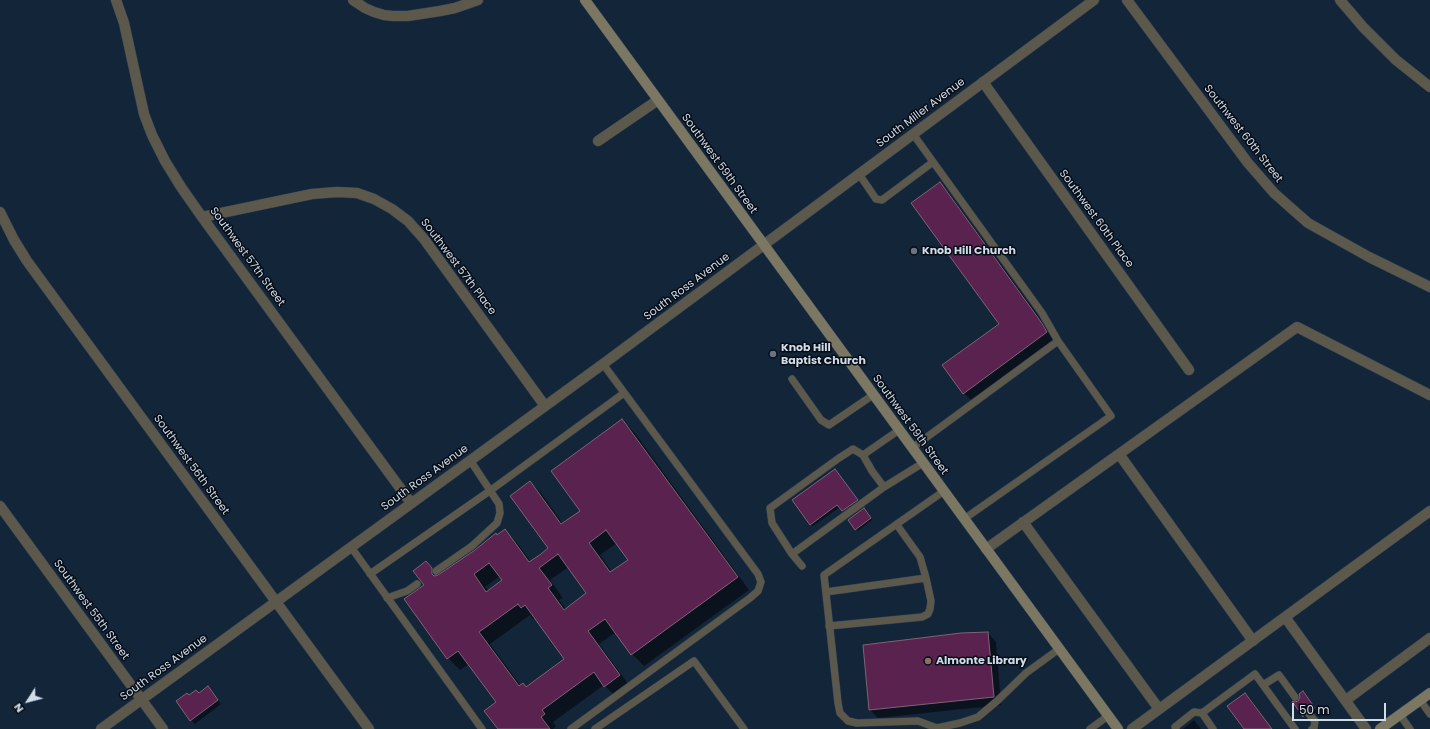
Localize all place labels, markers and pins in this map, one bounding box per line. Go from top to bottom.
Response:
place label: Knob Hill Church [922,244,1016,258]
marker: Knob Hill Church [909,246,919,256]
place label: Knob Hill Baptist Church [781,341,866,367]
marker: Knob Hill Baptist Church [768,349,778,359]
place label: Almonte Library [936,654,1027,668]
marker: Almonte Library [923,656,933,666]

